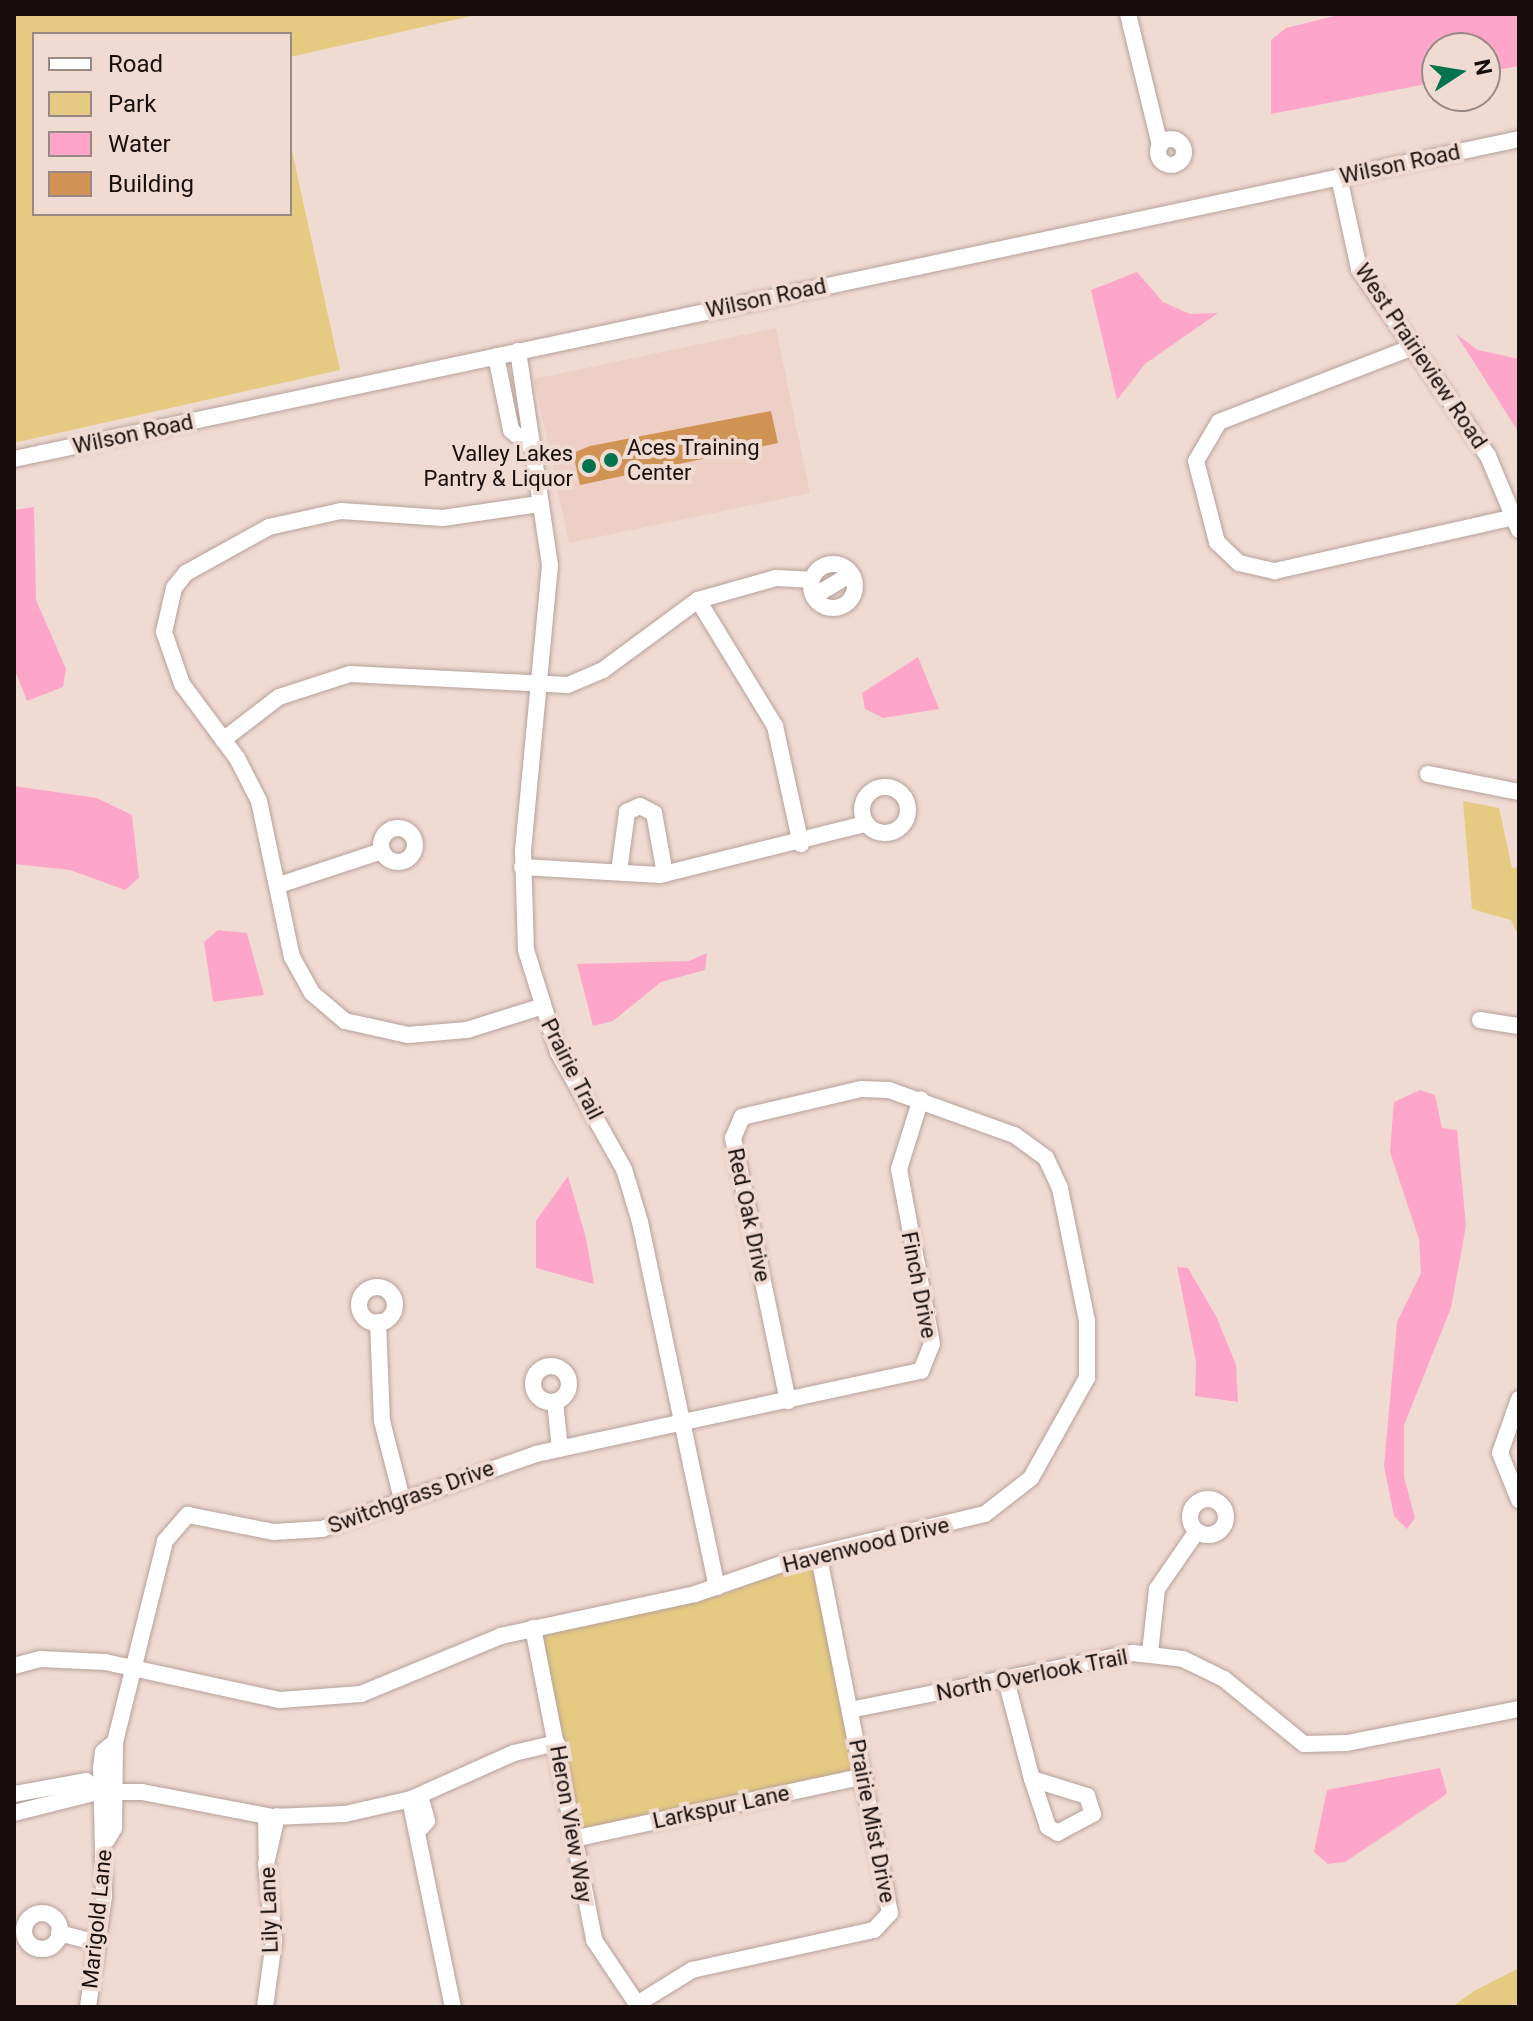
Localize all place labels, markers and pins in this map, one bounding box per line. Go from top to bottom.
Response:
place label: Aces Training Center [627,434,760,486]
place label: Valley Lakes Pantry & Liquor [423,440,573,492]
marker: Aces Training Center [602,451,620,469]
marker: Valley Lakes Pantry & Liquor [580,457,598,475]

